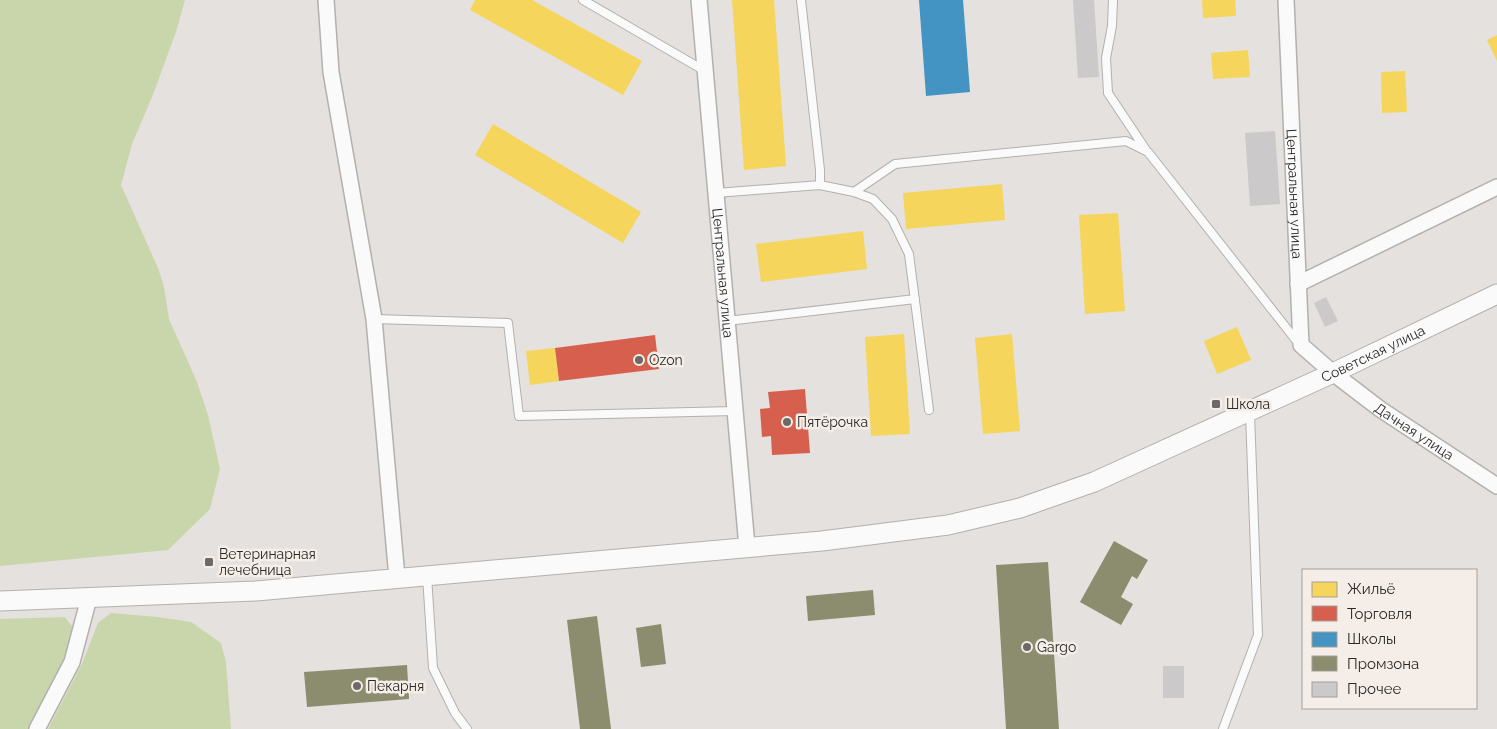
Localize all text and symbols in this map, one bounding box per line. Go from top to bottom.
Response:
street label: Центральная улица [1284,128,1305,259]
street label: Центральная улица [709,207,737,339]
street label: Советская улица [1319,322,1427,385]
place label: Ozon [649,352,683,368]
marker: Ozon [633,354,645,366]
place label: Школа [1226,396,1270,412]
marker: Школа [1210,398,1222,410]
street label: Дачная улица [1372,400,1457,463]
place label: Пятёрочка [797,414,868,430]
marker: Пятёрочка [781,416,793,428]
place label: Ветеринарная лечебница [219,546,316,578]
marker: Ветеринарная лечебница [203,556,215,568]
legend [1302,569,1477,709]
text: Жильё [1347,580,1396,598]
text: Торговля [1347,605,1412,623]
text: Школы [1347,630,1396,648]
place label: Gargo [1037,639,1076,655]
marker: Gargo [1021,641,1033,653]
text: Промзона [1347,655,1419,673]
place label: Пекарня [367,678,424,694]
marker: Пекарня [351,680,363,692]
text: Прочее [1347,680,1401,698]

